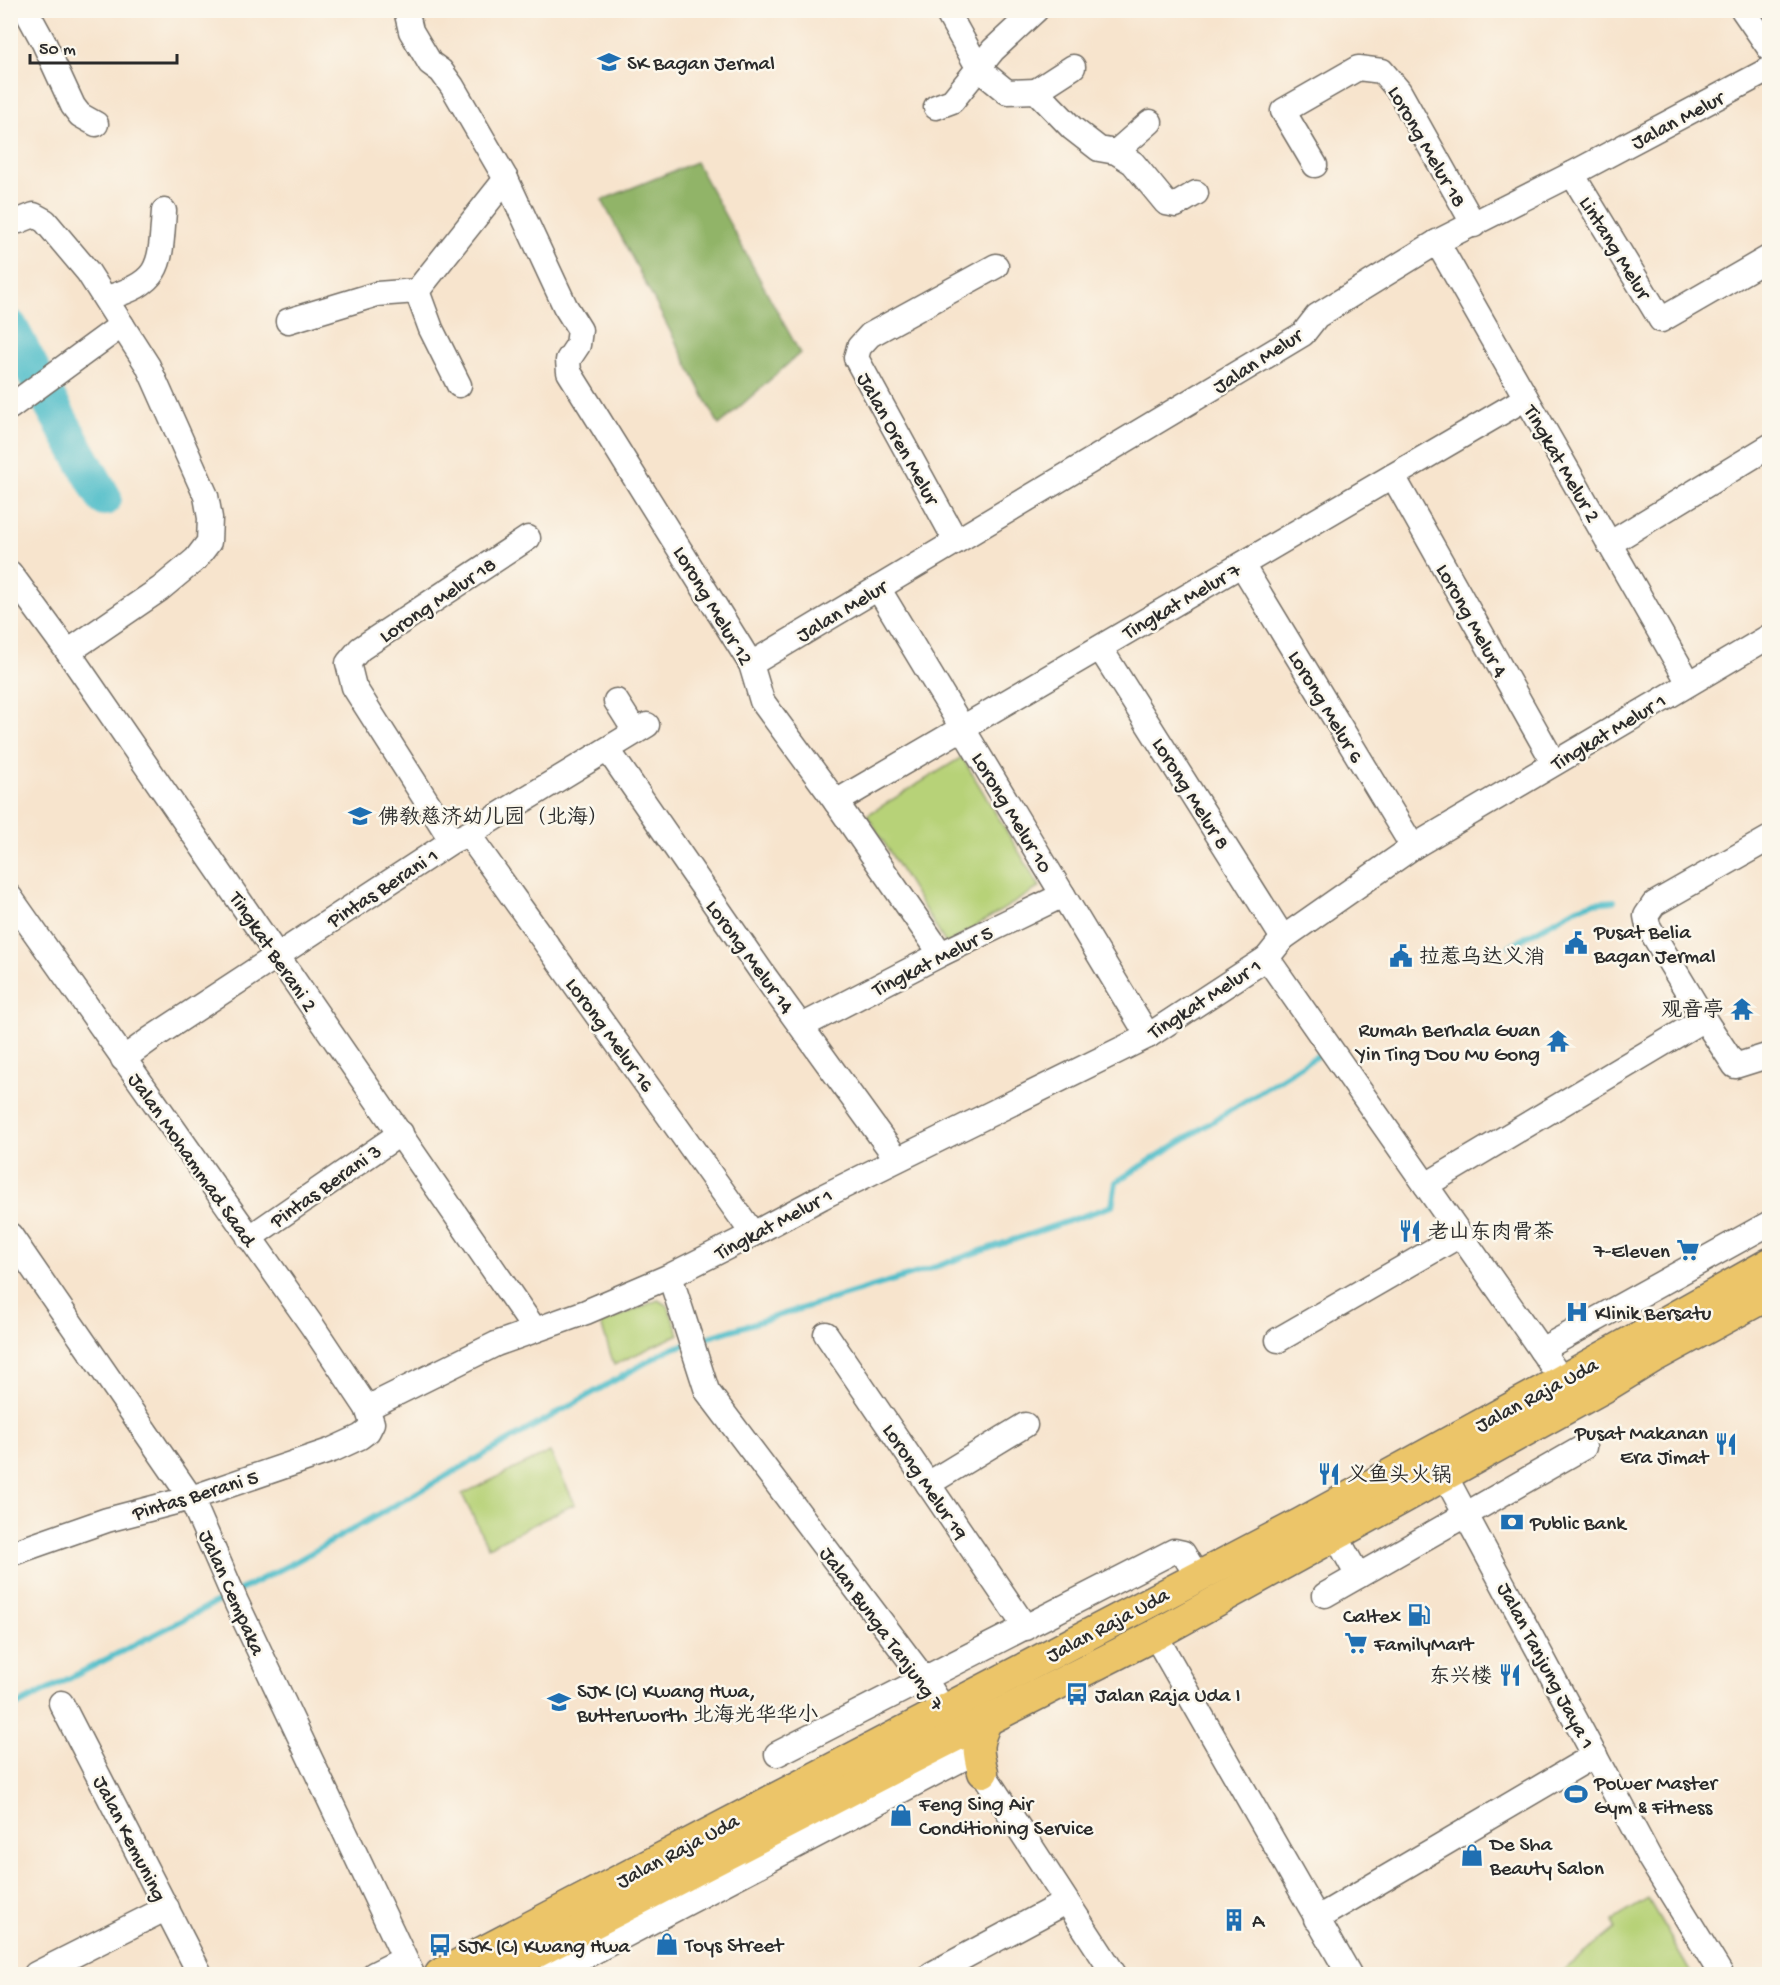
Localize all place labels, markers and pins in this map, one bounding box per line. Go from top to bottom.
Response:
school or university icon: SK Bagan Jermal [596,49,622,75]
place label: SK Bagan Jermal [627,53,775,78]
school or university icon: 佛教慈济幼儿园（北海） [347,803,373,829]
place label: 佛教慈济幼儿园（北海） [378,805,609,832]
place label: Pusat Belia Bagan Jermal [1593,922,1716,971]
public building icon: Pusat Belia Bagan Jermal [1563,930,1589,956]
public building icon: 拉惹乌达义消 [1388,943,1414,969]
place label: 拉惹乌达义消 [1419,945,1545,972]
temple icon: 观音亭 [1729,996,1755,1022]
place label: 观音亭 [1661,998,1724,1025]
place label: Rumah Berhala Guan Yin Ting Dou Mu Gong [1354,1020,1540,1069]
temple icon: Rumah Berhala Guan Yin Ting Dou Mu Gong [1545,1028,1571,1054]
restaurant icon: 老山东肉骨茶 [1397,1218,1423,1244]
place label: 老山东肉骨茶 [1428,1220,1554,1247]
supermarket icon: 7-Eleven [1675,1237,1701,1263]
place label: 7-Eleven [1593,1241,1670,1266]
hospital icon: Klinik Bersatu [1564,1299,1590,1325]
place label: Klinik Bersatu [1595,1303,1712,1328]
place label: Pusat Makanan Era Jimat [1574,1423,1710,1472]
restaurant icon: Pusat Makanan Era Jimat [1713,1431,1739,1457]
restaurant icon: 义鱼头火锅 [1316,1461,1342,1487]
place label: 义鱼头火锅 [1347,1463,1452,1490]
bank icon: Public Bank [1499,1509,1525,1535]
place label: Public Bank [1529,1513,1628,1538]
fuel station icon: Caltex [1406,1602,1432,1628]
place label: Caltex [1343,1606,1401,1631]
supermarket icon: FamilyMart [1343,1630,1369,1656]
place label: FamilyMart [1373,1634,1476,1659]
restaurant icon: 东兴楼 [1497,1662,1523,1688]
place label: 东兴楼 [1429,1664,1492,1691]
place label: SJK (C) Kwang Hwa, Butterworth 北海光华华小 [576,1681,818,1730]
bus stop icon: Jalan Raja Uda I [1064,1681,1090,1707]
place label: Jalan Raja Uda I [1095,1685,1241,1710]
school or university icon: SJK (C) Kwang Hwa, Butterworth 北海光华华小 [546,1689,572,1715]
place label: Power Master Gym & Fitness [1593,1773,1718,1822]
sports icon: Power Master Gym & Fitness [1563,1781,1589,1807]
place label: Feng Sing Air Conditioning Service [918,1794,1095,1843]
shop icon: Feng Sing Air Conditioning Service [888,1802,914,1828]
place label: De Sha Beauty Salon [1488,1834,1604,1883]
shop icon: De Sha Beauty Salon [1459,1842,1485,1868]
building icon: A [1221,1907,1247,1933]
place label: A [1252,1911,1266,1936]
shop icon: Toys Street [654,1931,680,1957]
bus stop icon: SJK (C) Kwang Hwa [427,1932,453,1958]
place label: Toys Street [684,1935,785,1960]
place label: SJK (C) Kwang Hwa [458,1936,631,1961]

